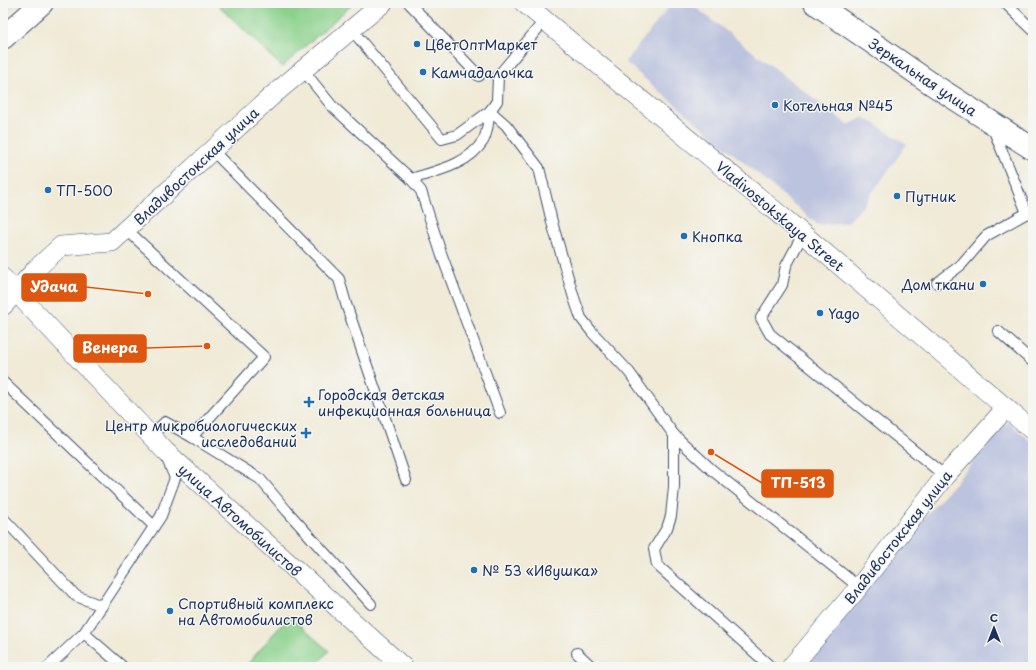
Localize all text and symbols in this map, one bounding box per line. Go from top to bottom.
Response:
street label: Зеркальная улица [865,33,981,121]
place label: ЦветОптМаркет [425,34,537,55]
marker: ЦветОптМаркет [412,39,422,49]
place label: Камчадалочка [431,62,534,83]
marker: Камчадалочка [418,67,428,77]
place label: Котельная №45 [783,95,893,116]
marker: Котельная №45 [770,100,780,110]
street label: Владивостокская улица [129,102,263,230]
street label: Vladivostokskaya Street [711,156,849,276]
place label: ТП-500 [56,180,113,201]
marker: ТП-500 [43,185,53,195]
place label: Путник [905,186,956,207]
marker: Путник [892,191,902,201]
place label: Кнопка [692,226,743,247]
marker: Кнопка [679,231,689,241]
callout: Удача [22,274,86,301]
text: Удача [30,274,79,297]
place label: Дом ткани [901,274,975,295]
marker: Дом ткани [978,279,988,289]
place label: Yago [828,303,860,324]
marker: Yago [815,308,825,318]
callout: Венера [74,335,146,362]
text: Венера [82,335,138,358]
place label: Городская детская инфекционная больница [318,384,491,421]
marker: Городская детская инфекционная больница [303,396,315,408]
place label: Центр микробиологических исследований [105,415,297,452]
marker: Центр микробиологических исследований [300,427,312,439]
street label: улица Автомобилистов [174,459,306,581]
street label: Владивостокская улица [839,466,957,608]
callout: ТП-513 [762,470,833,497]
text: ТП-513 [771,470,826,493]
place label: № 53 «Ивушка» [482,560,598,581]
marker: № 53 «Ивушка» [469,565,479,575]
place label: Спортивный комплекс на Автомобилистов [178,593,334,630]
marker: Спортивный комплекс на Автомобилистов [165,606,175,616]
north arrow [974,608,1014,648]
text: С [990,609,998,626]

